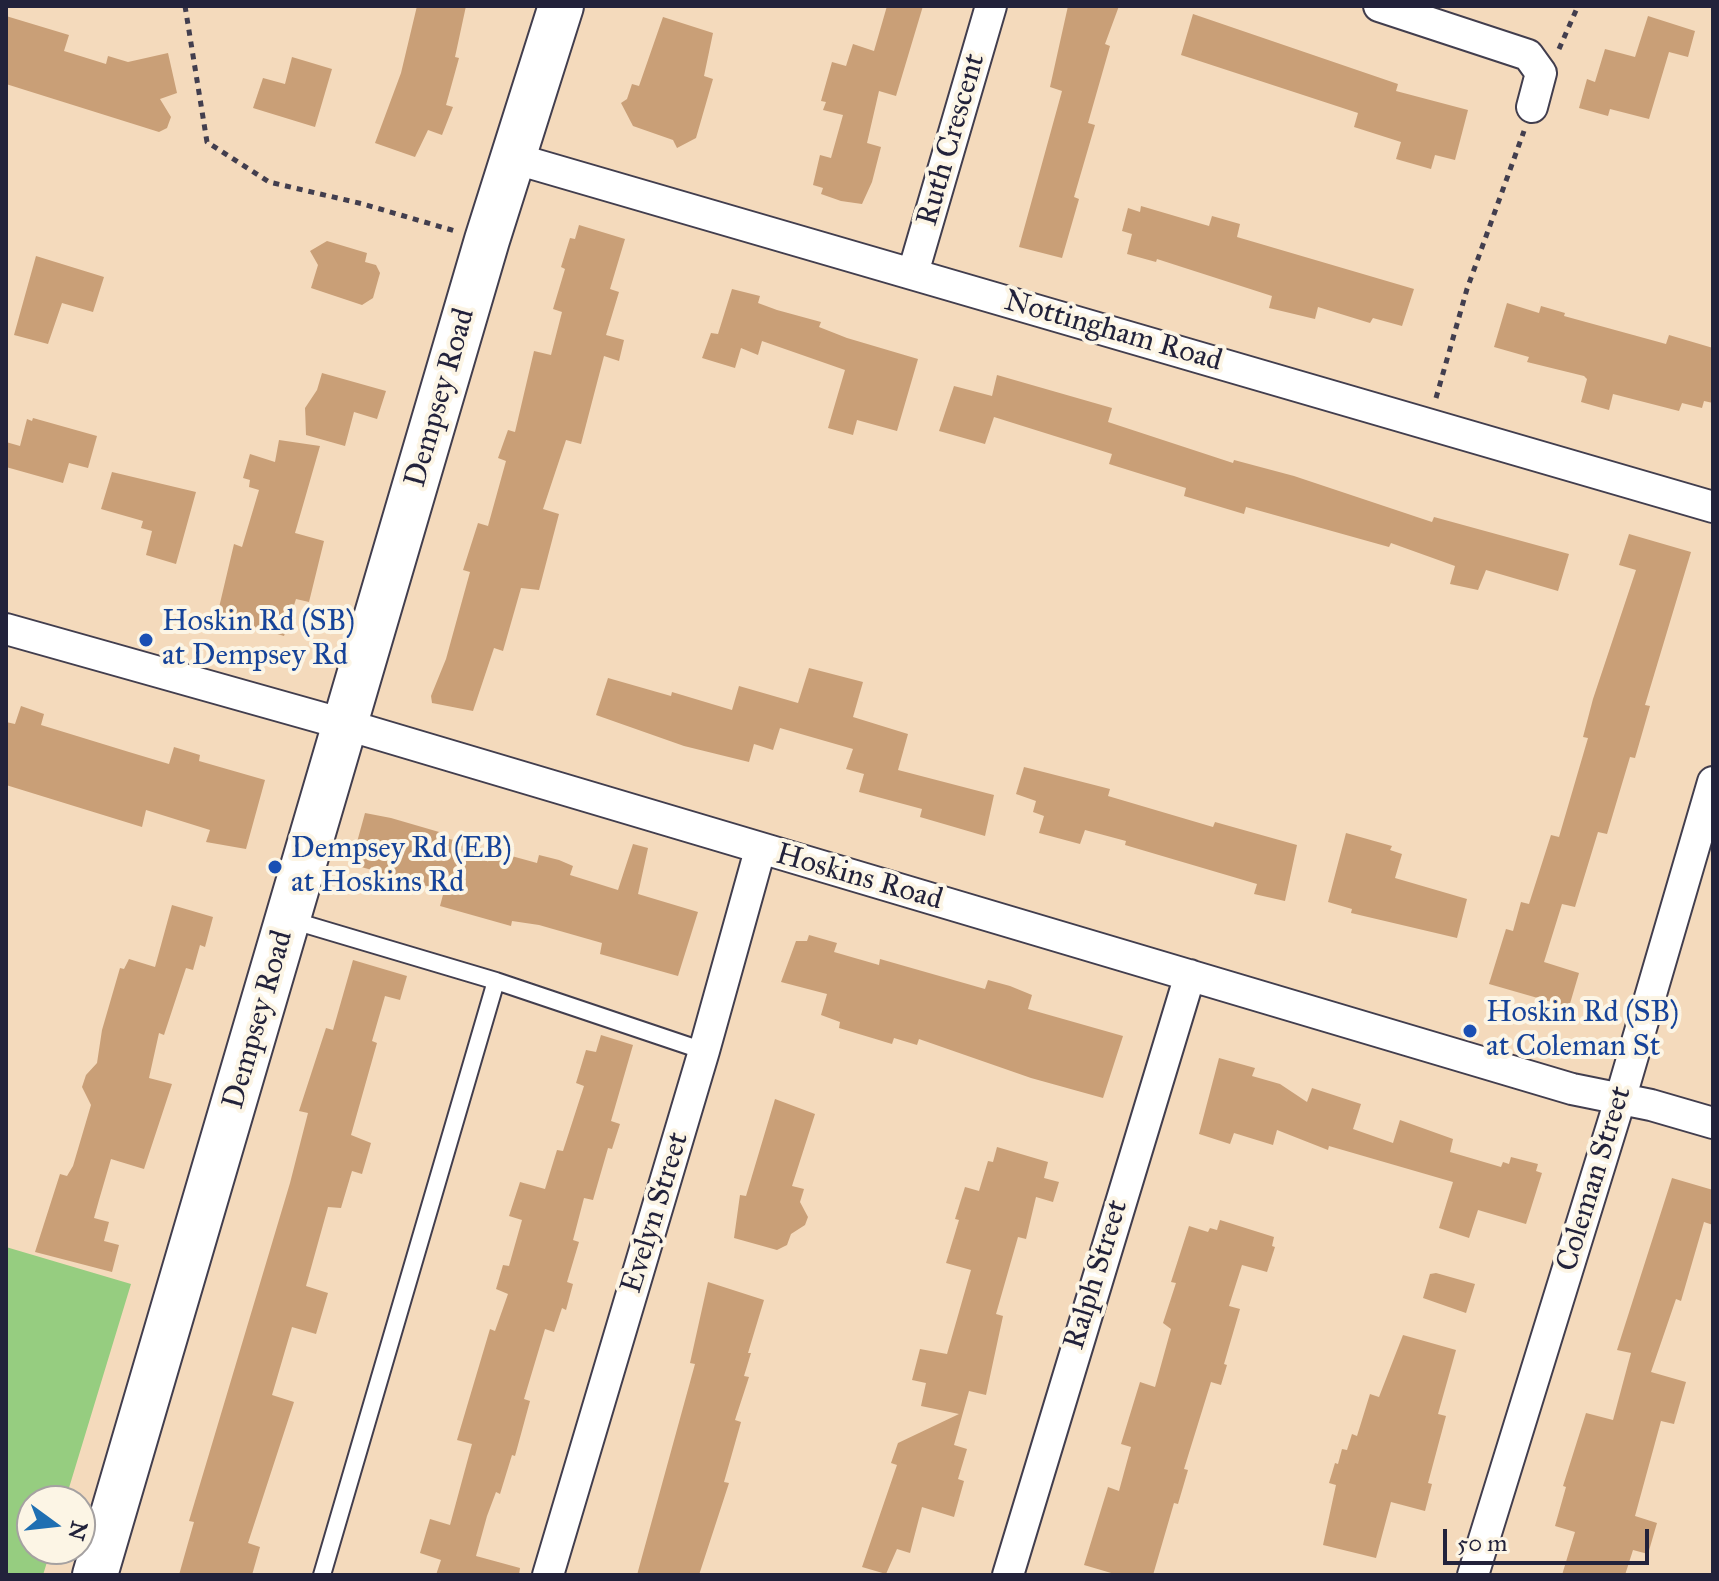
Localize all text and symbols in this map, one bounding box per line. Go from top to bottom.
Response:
street label: Ruth Crescent [910,50,994,230]
street label: Nottingham Road [1000,284,1226,380]
street label: Dempsey Road [398,305,484,491]
place label: Hoskin Rd (SB) at Dempsey Rd [162,605,355,676]
marker: Hoskin Rd (SB) at Dempsey Rd [137,631,155,649]
place label: Dempsey Rd (EB) at Hoskins Rd [291,832,512,902]
street label: Hoskins Road [772,837,946,919]
marker: Dempsey Rd (EB) at Hoskins Rd [266,858,284,876]
street label: Dempsey Road [216,927,302,1113]
place label: Hoskin Rd (SB) at Coleman St [1486,996,1679,1066]
marker: Hoskin Rd (SB) at Coleman St [1461,1022,1479,1040]
street label: Coleman Street [1550,1082,1640,1276]
street label: Evelyn Street [614,1128,698,1298]
street label: Ralph Street [1057,1196,1137,1354]
north arrow [16,1485,96,1565]
scale bar [1447,1513,1653,1563]
text: N [62,1518,93,1543]
text: 50 m [1457,1528,1507,1558]

